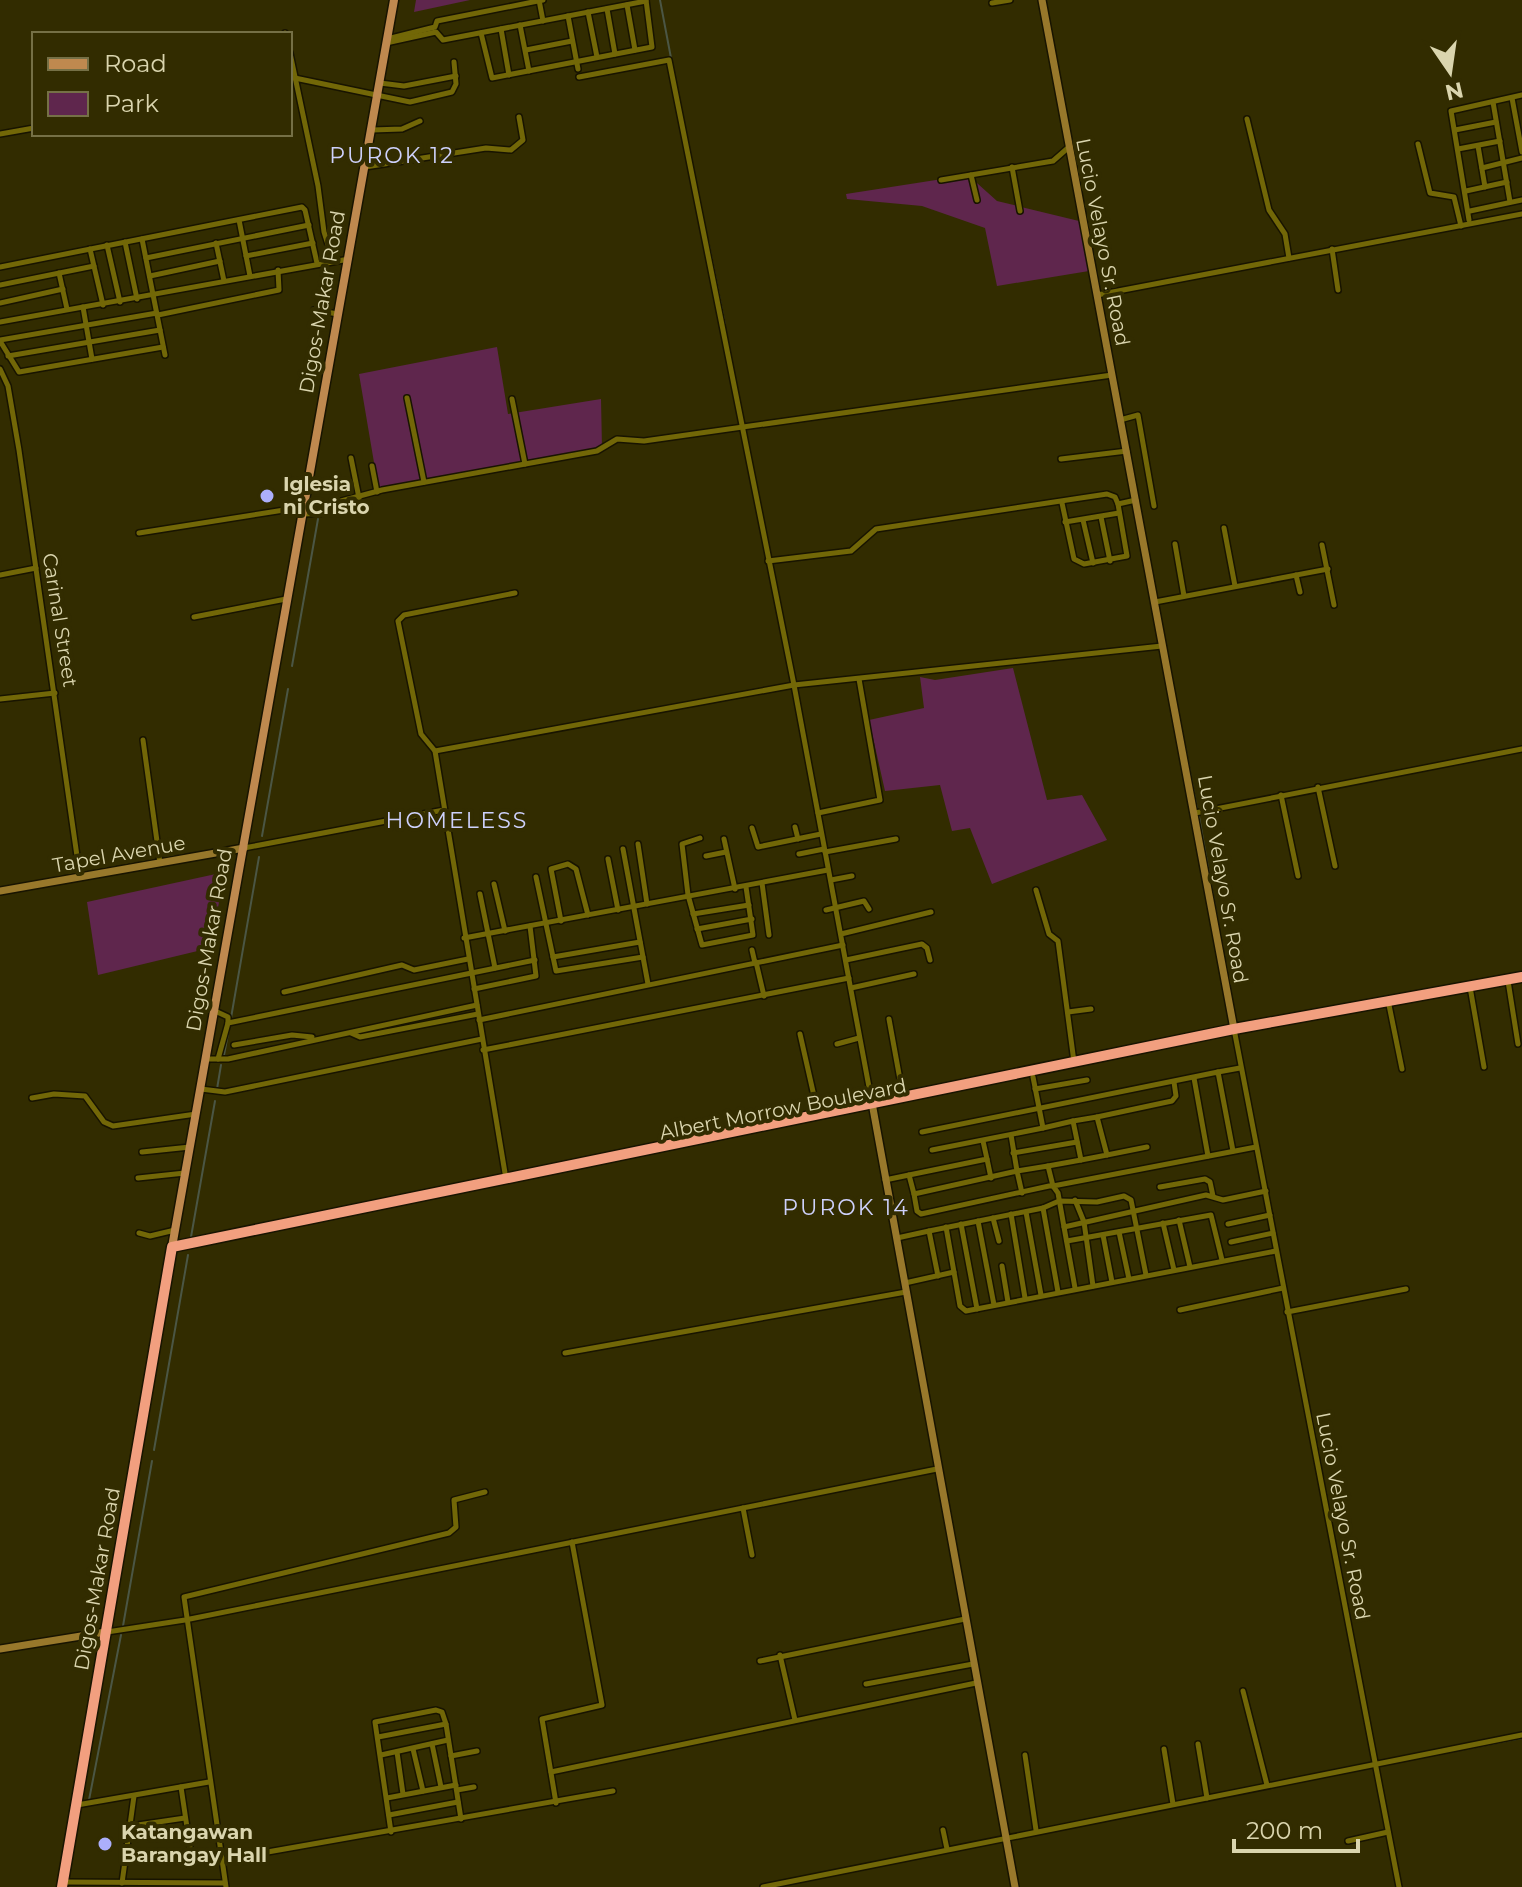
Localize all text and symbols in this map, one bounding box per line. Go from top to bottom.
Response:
legend [32,32,292,136]
north arrow [1410,32,1490,112]
text: Road [104,49,167,78]
text: N [1443,76,1466,106]
text: Park [104,89,159,118]
street label: Lucio Velayo Sr. Road [1071,136,1135,348]
district label: PUROK 12 [329,142,455,169]
street label: Digos-Makar Road [294,209,350,395]
place label: Iglesia ni Cristo [283,472,370,519]
marker: Iglesia ni Cristo [258,487,276,505]
street label: Carinal Street [38,551,82,689]
street label: Lucio Velayo Sr. Road [1193,773,1253,985]
district label: HOMELESS [386,807,528,834]
street label: Tapel Avenue [51,831,187,877]
street label: Digos-Makar Road [181,847,237,1033]
street label: Albert Morrow Boulevard [657,1073,909,1145]
district label: PUROK 14 [782,1194,910,1221]
street label: Lucio Velayo Sr. Road [1311,1410,1375,1622]
street label: Digos-Makar Road [69,1486,125,1672]
scale bar [1234,1803,1358,1853]
text: 200 m [1246,1816,1323,1845]
place label: Katangawan Barangay Hall [121,1820,267,1867]
marker: Katangawan Barangay Hall [96,1835,114,1853]

